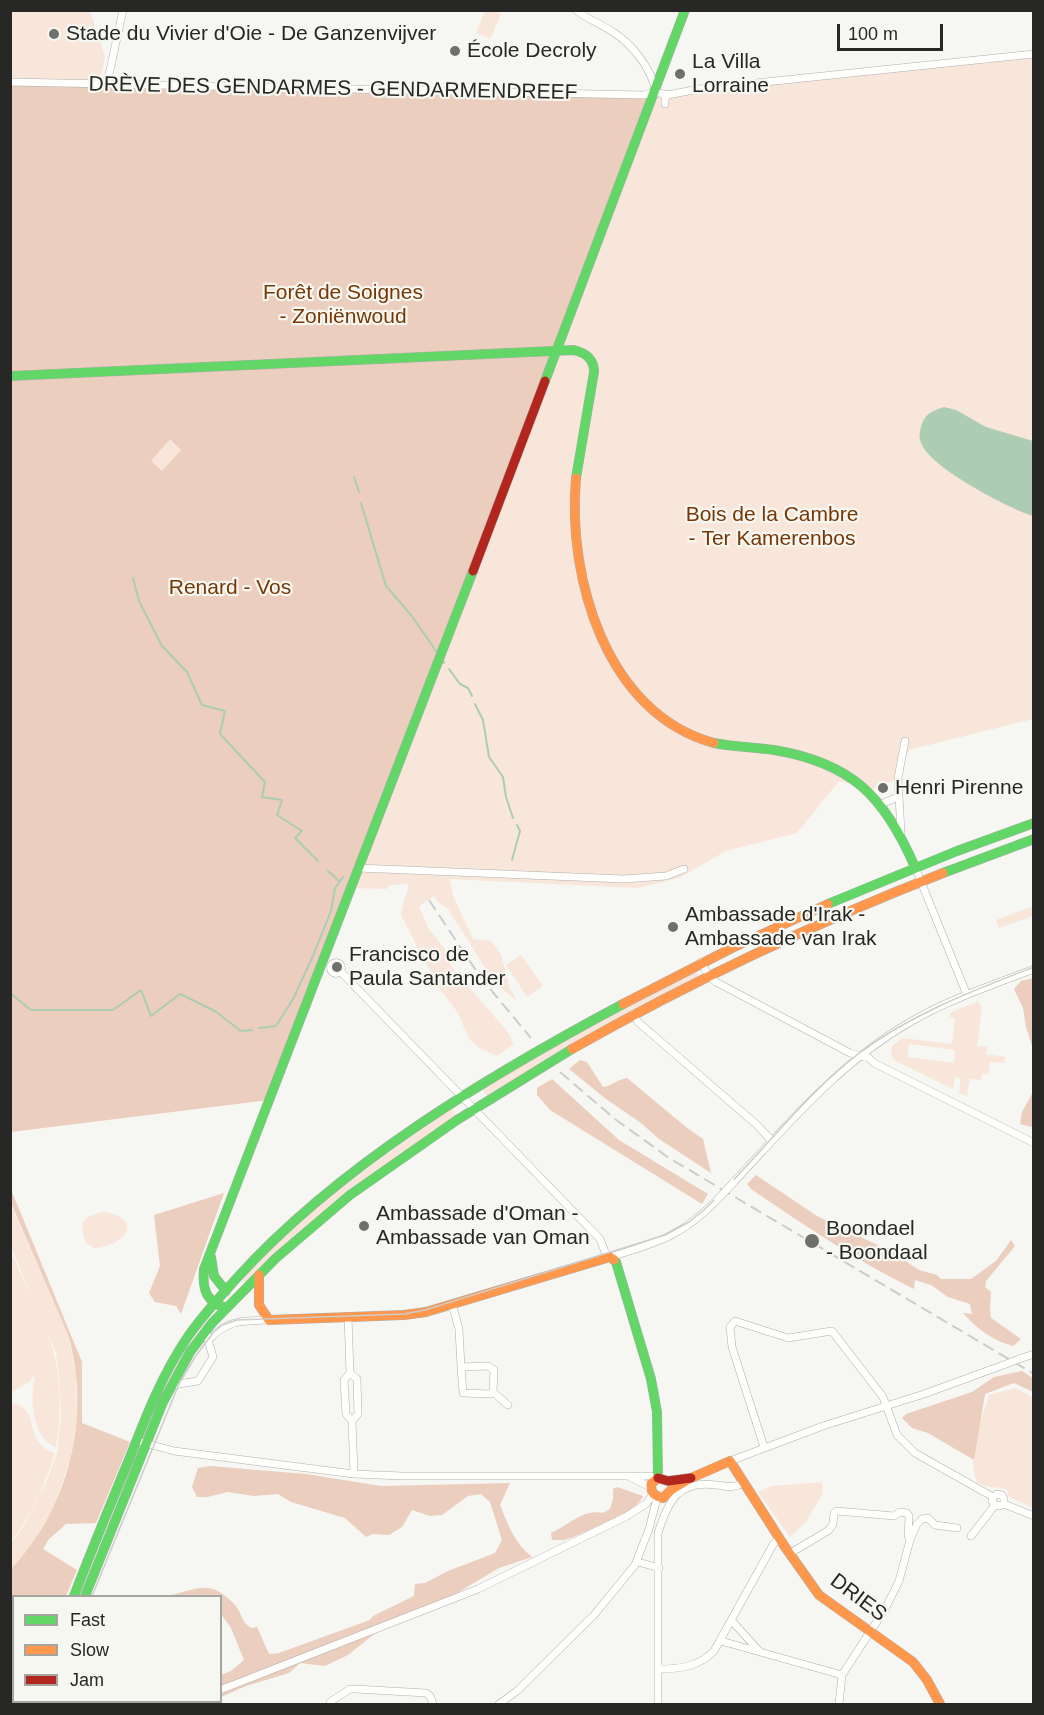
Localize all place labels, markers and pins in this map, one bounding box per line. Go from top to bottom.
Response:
place label: Stade du Vivier d'Oie - De Ganzenvijver [66,21,436,47]
marker: Stade du Vivier d'Oie - De Ganzenvijver [47,27,61,41]
place label: École Decroly [467,38,597,64]
marker: École Decroly [448,44,462,58]
place label: La Villa Lorraine [692,49,769,99]
marker: La Villa Lorraine [673,67,687,81]
place label: Henri Pirenne [895,775,1023,801]
marker: Henri Pirenne [876,781,890,795]
place label: Ambassade d'Irak - Ambassade van Irak [685,902,876,952]
marker: Ambassade d'Irak - Ambassade van Irak [666,920,680,934]
place label: Francisco de Paula Santander [349,942,505,992]
marker: Francisco de Paula Santander [330,960,344,974]
place label: Ambassade d'Oman - Ambassade van Oman [376,1201,590,1251]
place label: Boondael - Boondaal [826,1216,928,1266]
marker: Ambassade d'Oman - Ambassade van Oman [357,1219,371,1233]
marker: Boondael - Boondaal [803,1232,821,1250]

